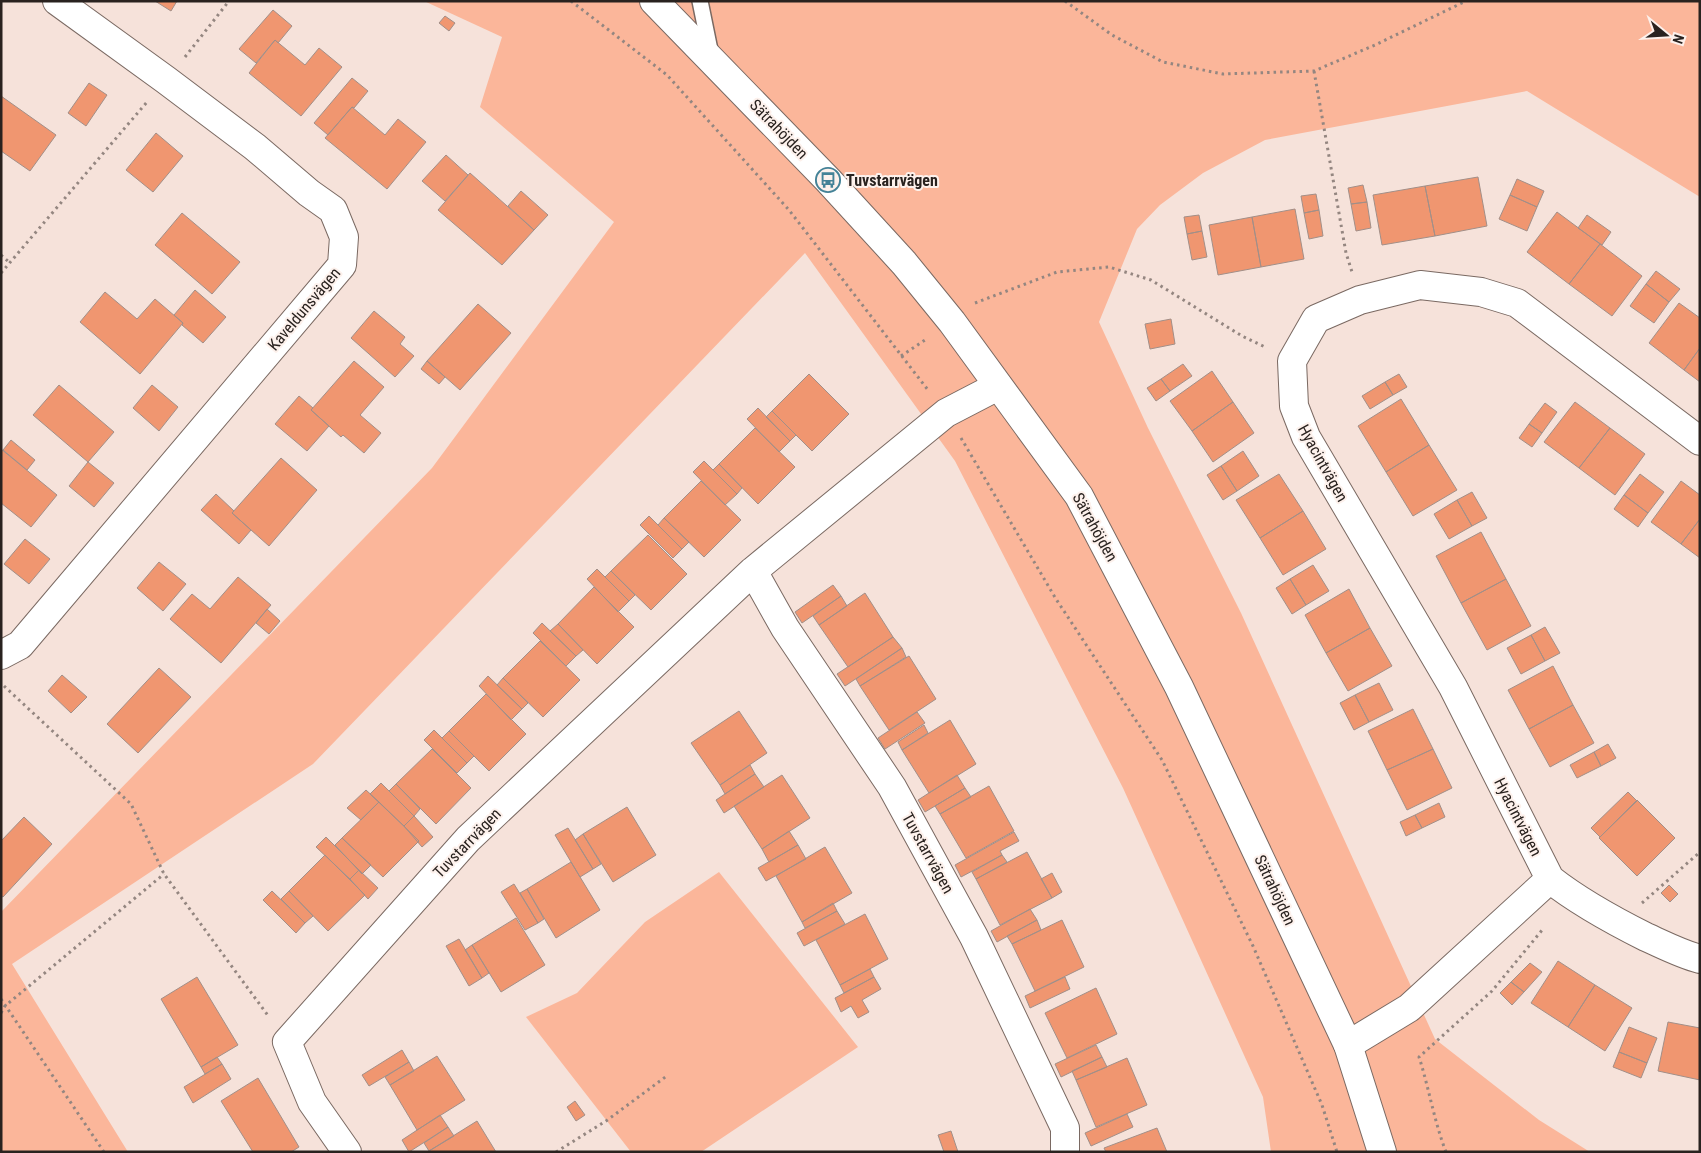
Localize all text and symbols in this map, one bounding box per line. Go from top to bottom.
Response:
north arrow [1641,10,1691,60]
text: N [1669,32,1687,46]
street label: Sätrahöjden [746,95,812,163]
bus stop icon: Tuvstarrvägen [815,167,841,193]
place label: Tuvstarrvägen [846,171,938,190]
street label: Kaveldunsvägen [264,264,344,354]
street label: Hyacintvägen [1294,421,1352,505]
street label: Sätrahöjden [1068,489,1122,565]
street label: Hyacintvägen [1490,775,1546,859]
street label: Tuvstarrvägen [429,804,505,882]
street label: Tuvstarrvägen [898,809,958,897]
street label: Sätrahöjden [1250,852,1300,928]

